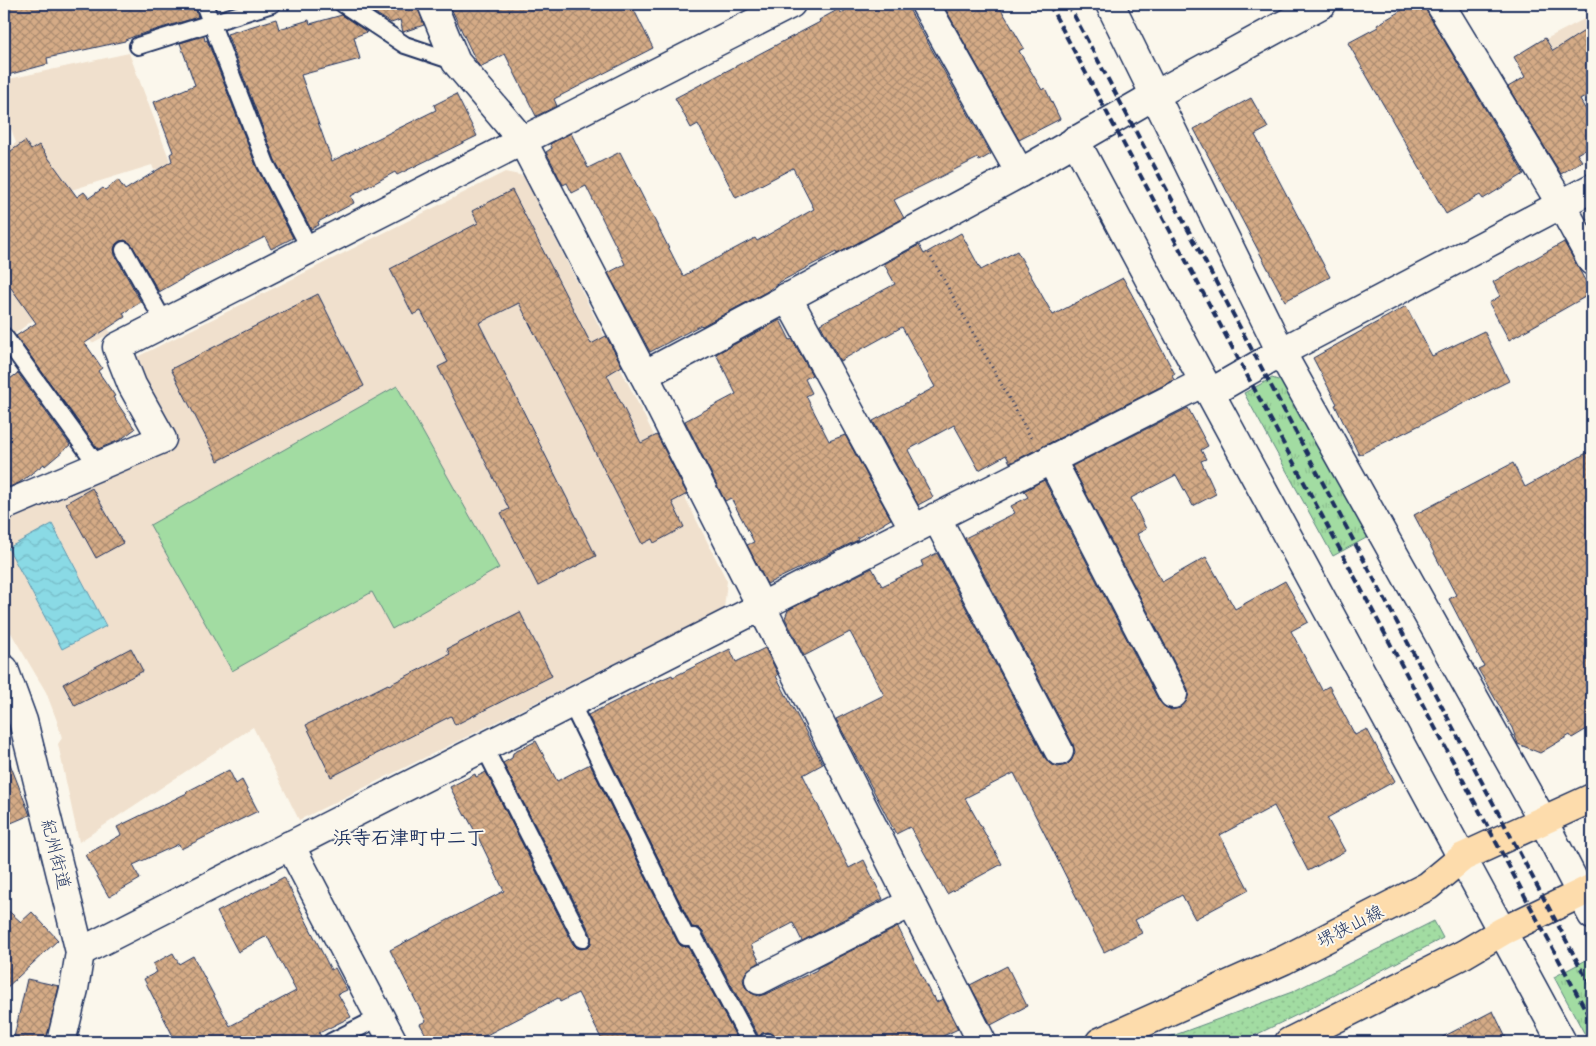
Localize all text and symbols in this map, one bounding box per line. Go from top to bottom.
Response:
street label: 紀州街道 [35,816,75,892]
district label: 浜寺石津町中二丁 [333,826,485,851]
street label: 堺狭山線 [1313,900,1388,954]

